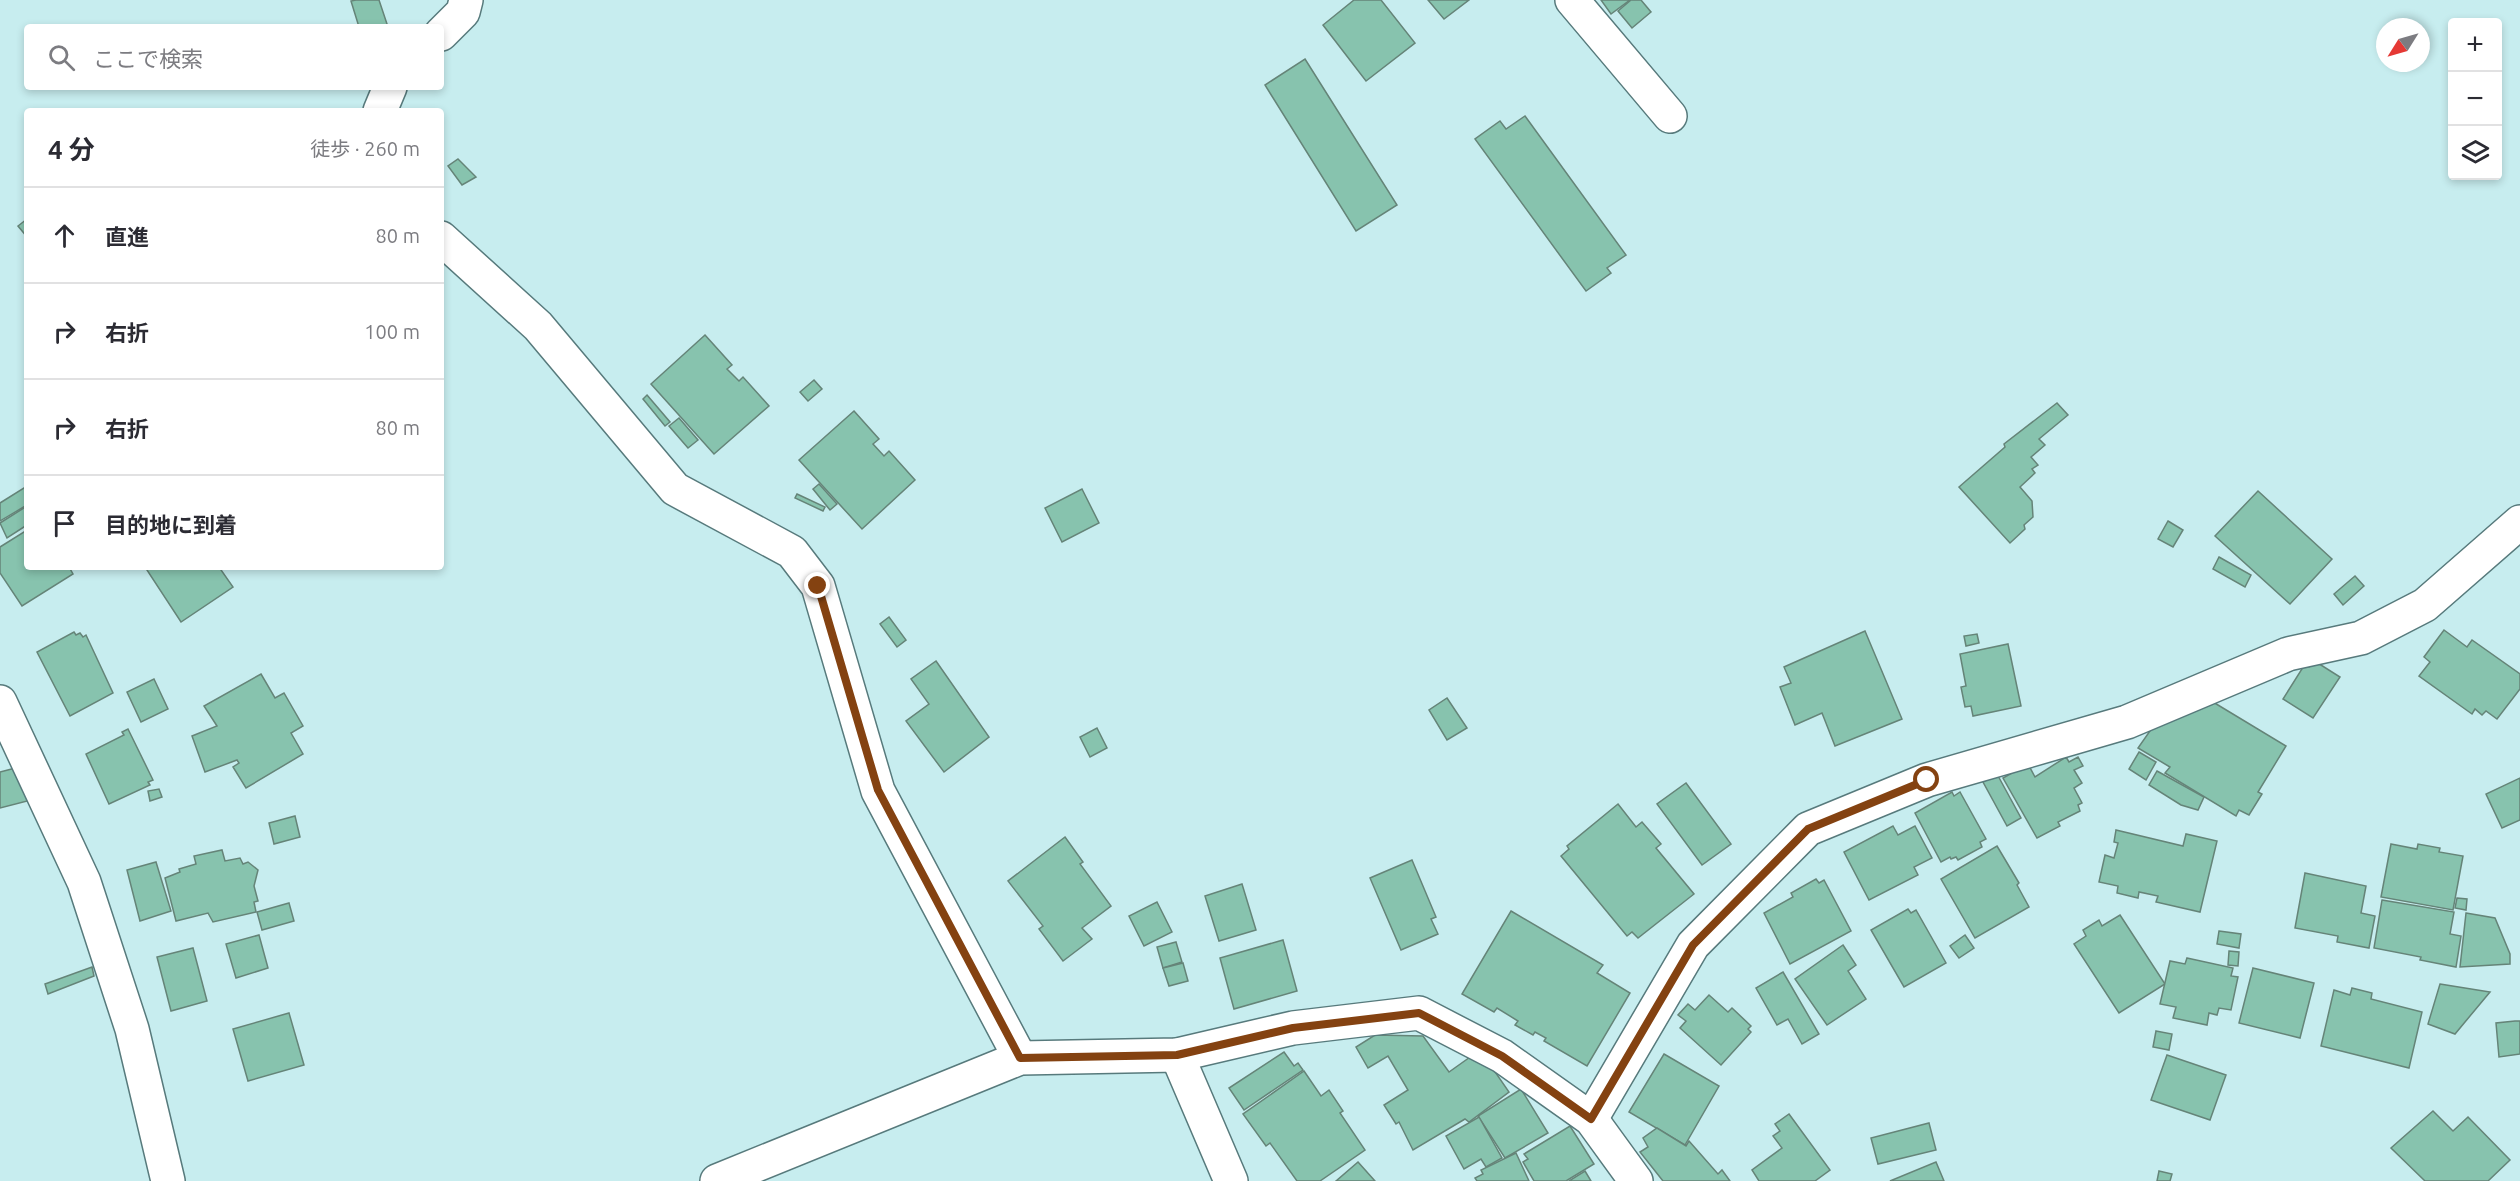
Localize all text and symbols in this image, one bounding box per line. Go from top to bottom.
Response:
north arrow [2376,18,2430,72]
map controls [2448,18,2502,180]
button: + [2448,18,2502,72]
search box [24,24,444,90]
icon: search [45,41,78,74]
text: ここで検索 [93,46,203,71]
button: − [2448,72,2502,126]
button: layers [2448,126,2502,180]
text: 4 分 [48,135,95,164]
text: 徒歩 · 260 m [310,137,420,160]
icon: ahead [48,219,81,252]
text: 直進 [105,224,149,249]
text: 80 m [376,224,420,247]
icon: right [48,315,81,348]
text: 右折 [105,320,149,345]
text: 100 m [364,320,420,343]
icon: right [48,411,81,444]
text: 右折 [105,416,149,441]
text: 80 m [376,416,420,439]
icon: arrive [48,507,81,540]
text: 目的地に到着 [105,512,237,537]
route end [804,572,830,598]
route start [1913,766,1939,792]

